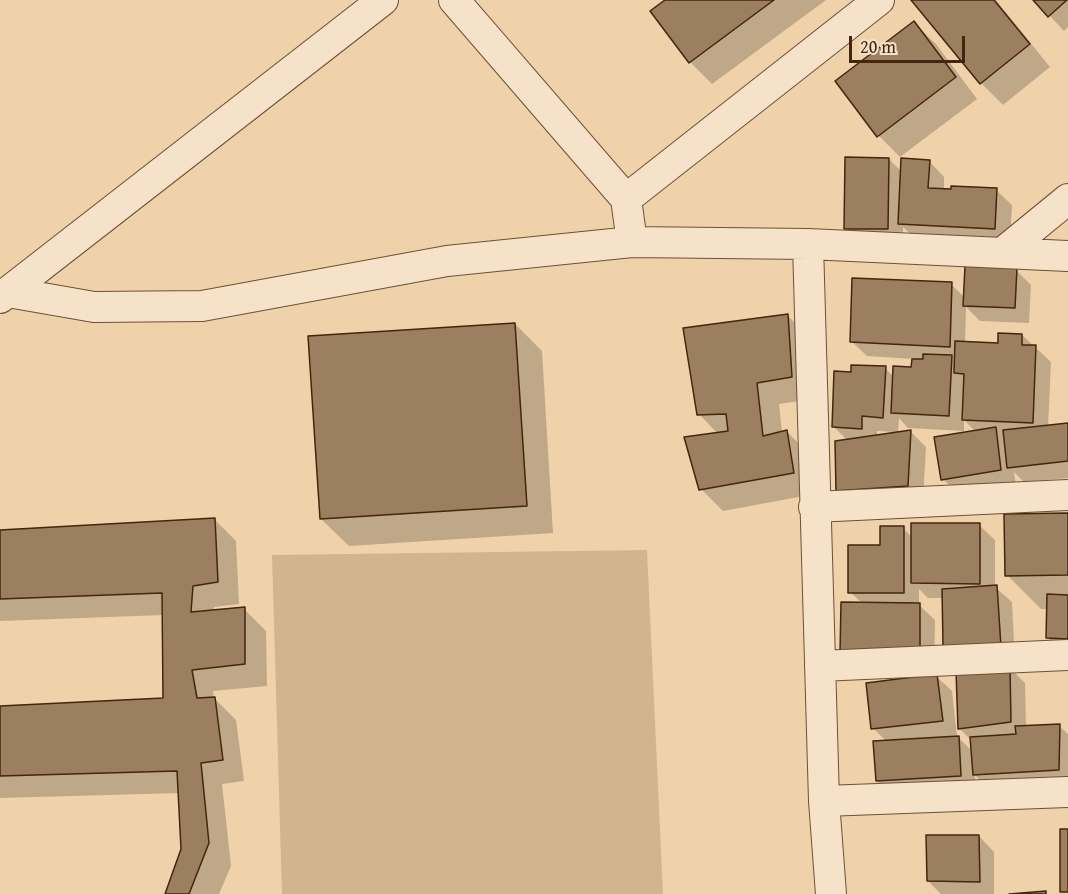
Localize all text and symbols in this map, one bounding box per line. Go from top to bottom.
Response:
scale bar [852,24,968,62]
text: 20 m [860,33,896,60]

